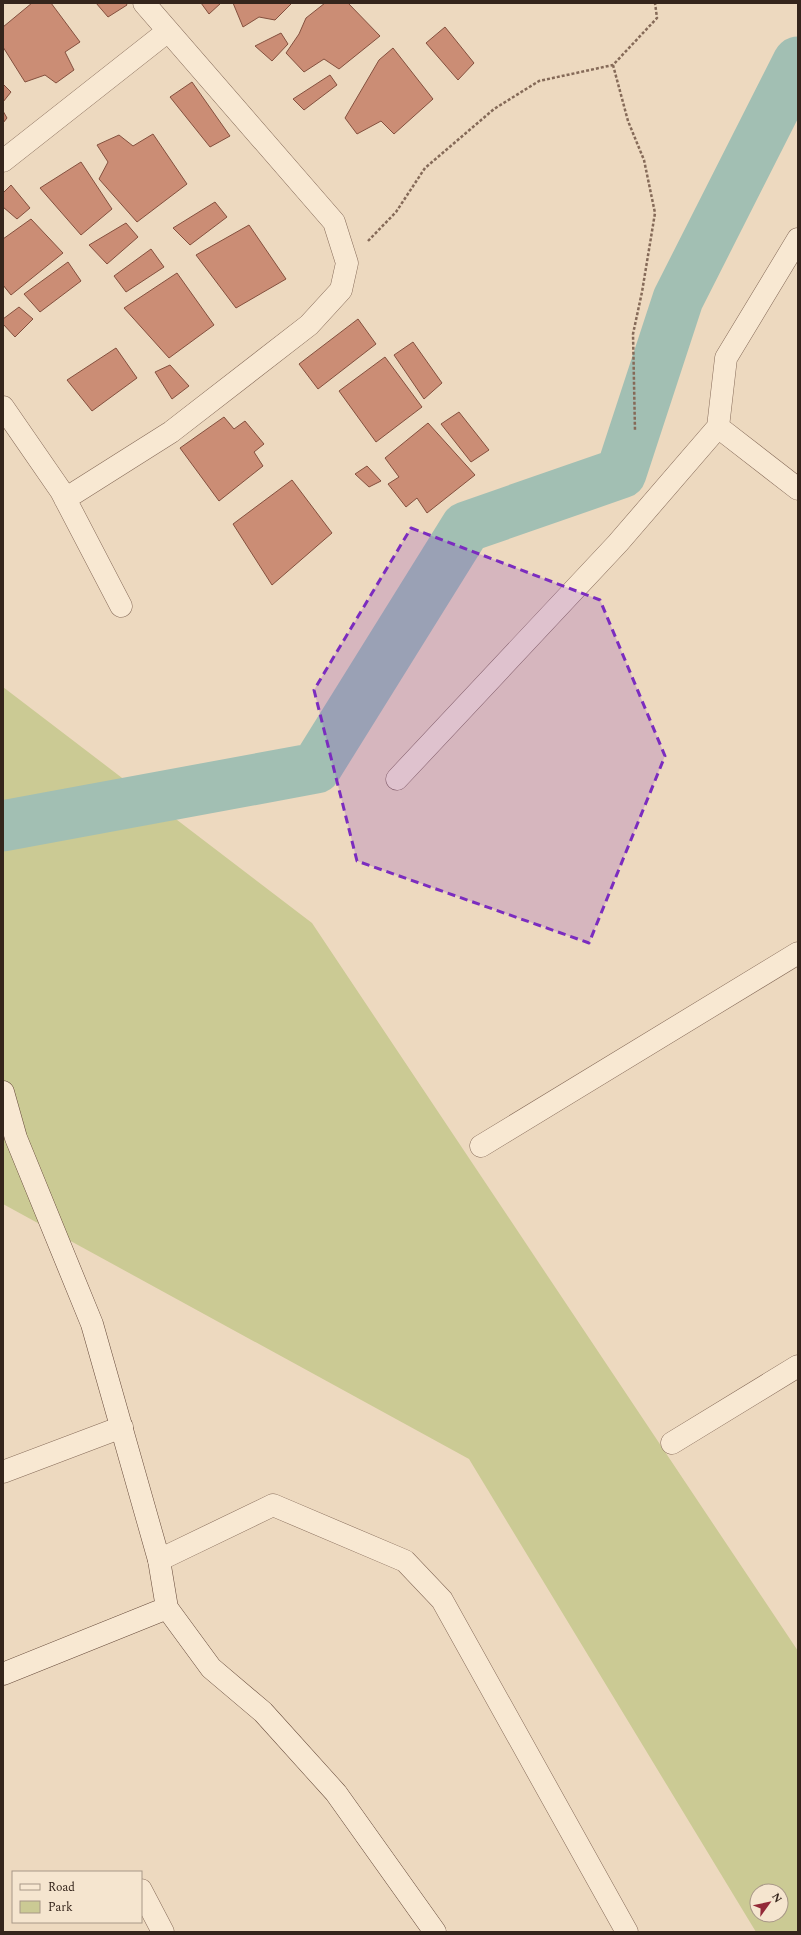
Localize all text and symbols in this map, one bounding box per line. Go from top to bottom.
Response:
legend [12,1871,142,1923]
text: Road [48,1878,75,1897]
north arrow [749,1883,789,1923]
text: N [767,1889,787,1906]
text: Park [48,1898,73,1917]

